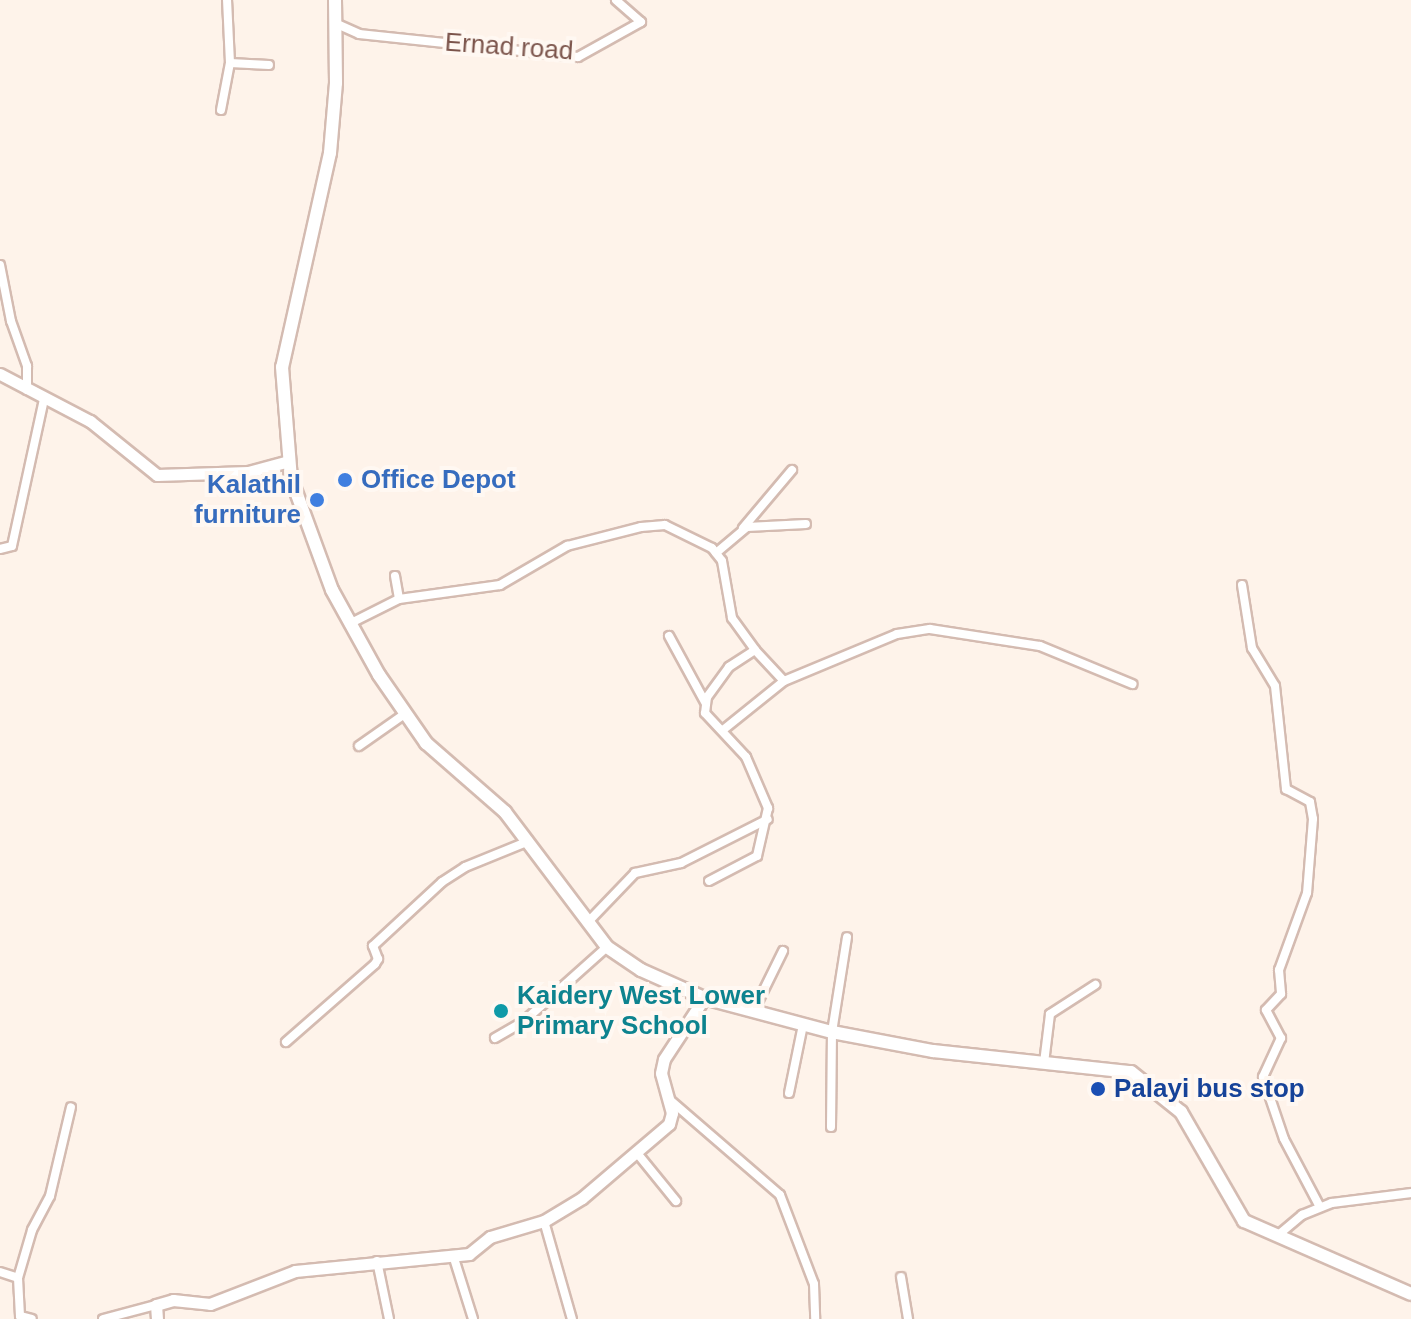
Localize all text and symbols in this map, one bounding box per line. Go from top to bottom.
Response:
street label: Ernad road [444,27,574,67]
place label: Office Depot [361,464,516,496]
place label: Kalathil furniture [194,469,301,530]
marker: Office Depot [336,471,354,489]
marker: Kalathil furniture [308,491,326,509]
place label: Kaidery West Lower Primary School [517,980,765,1042]
marker: Kaidery West Lower Primary School [492,1002,510,1020]
place label: Palayi bus stop [1114,1073,1305,1105]
marker: Palayi bus stop [1089,1080,1107,1098]

